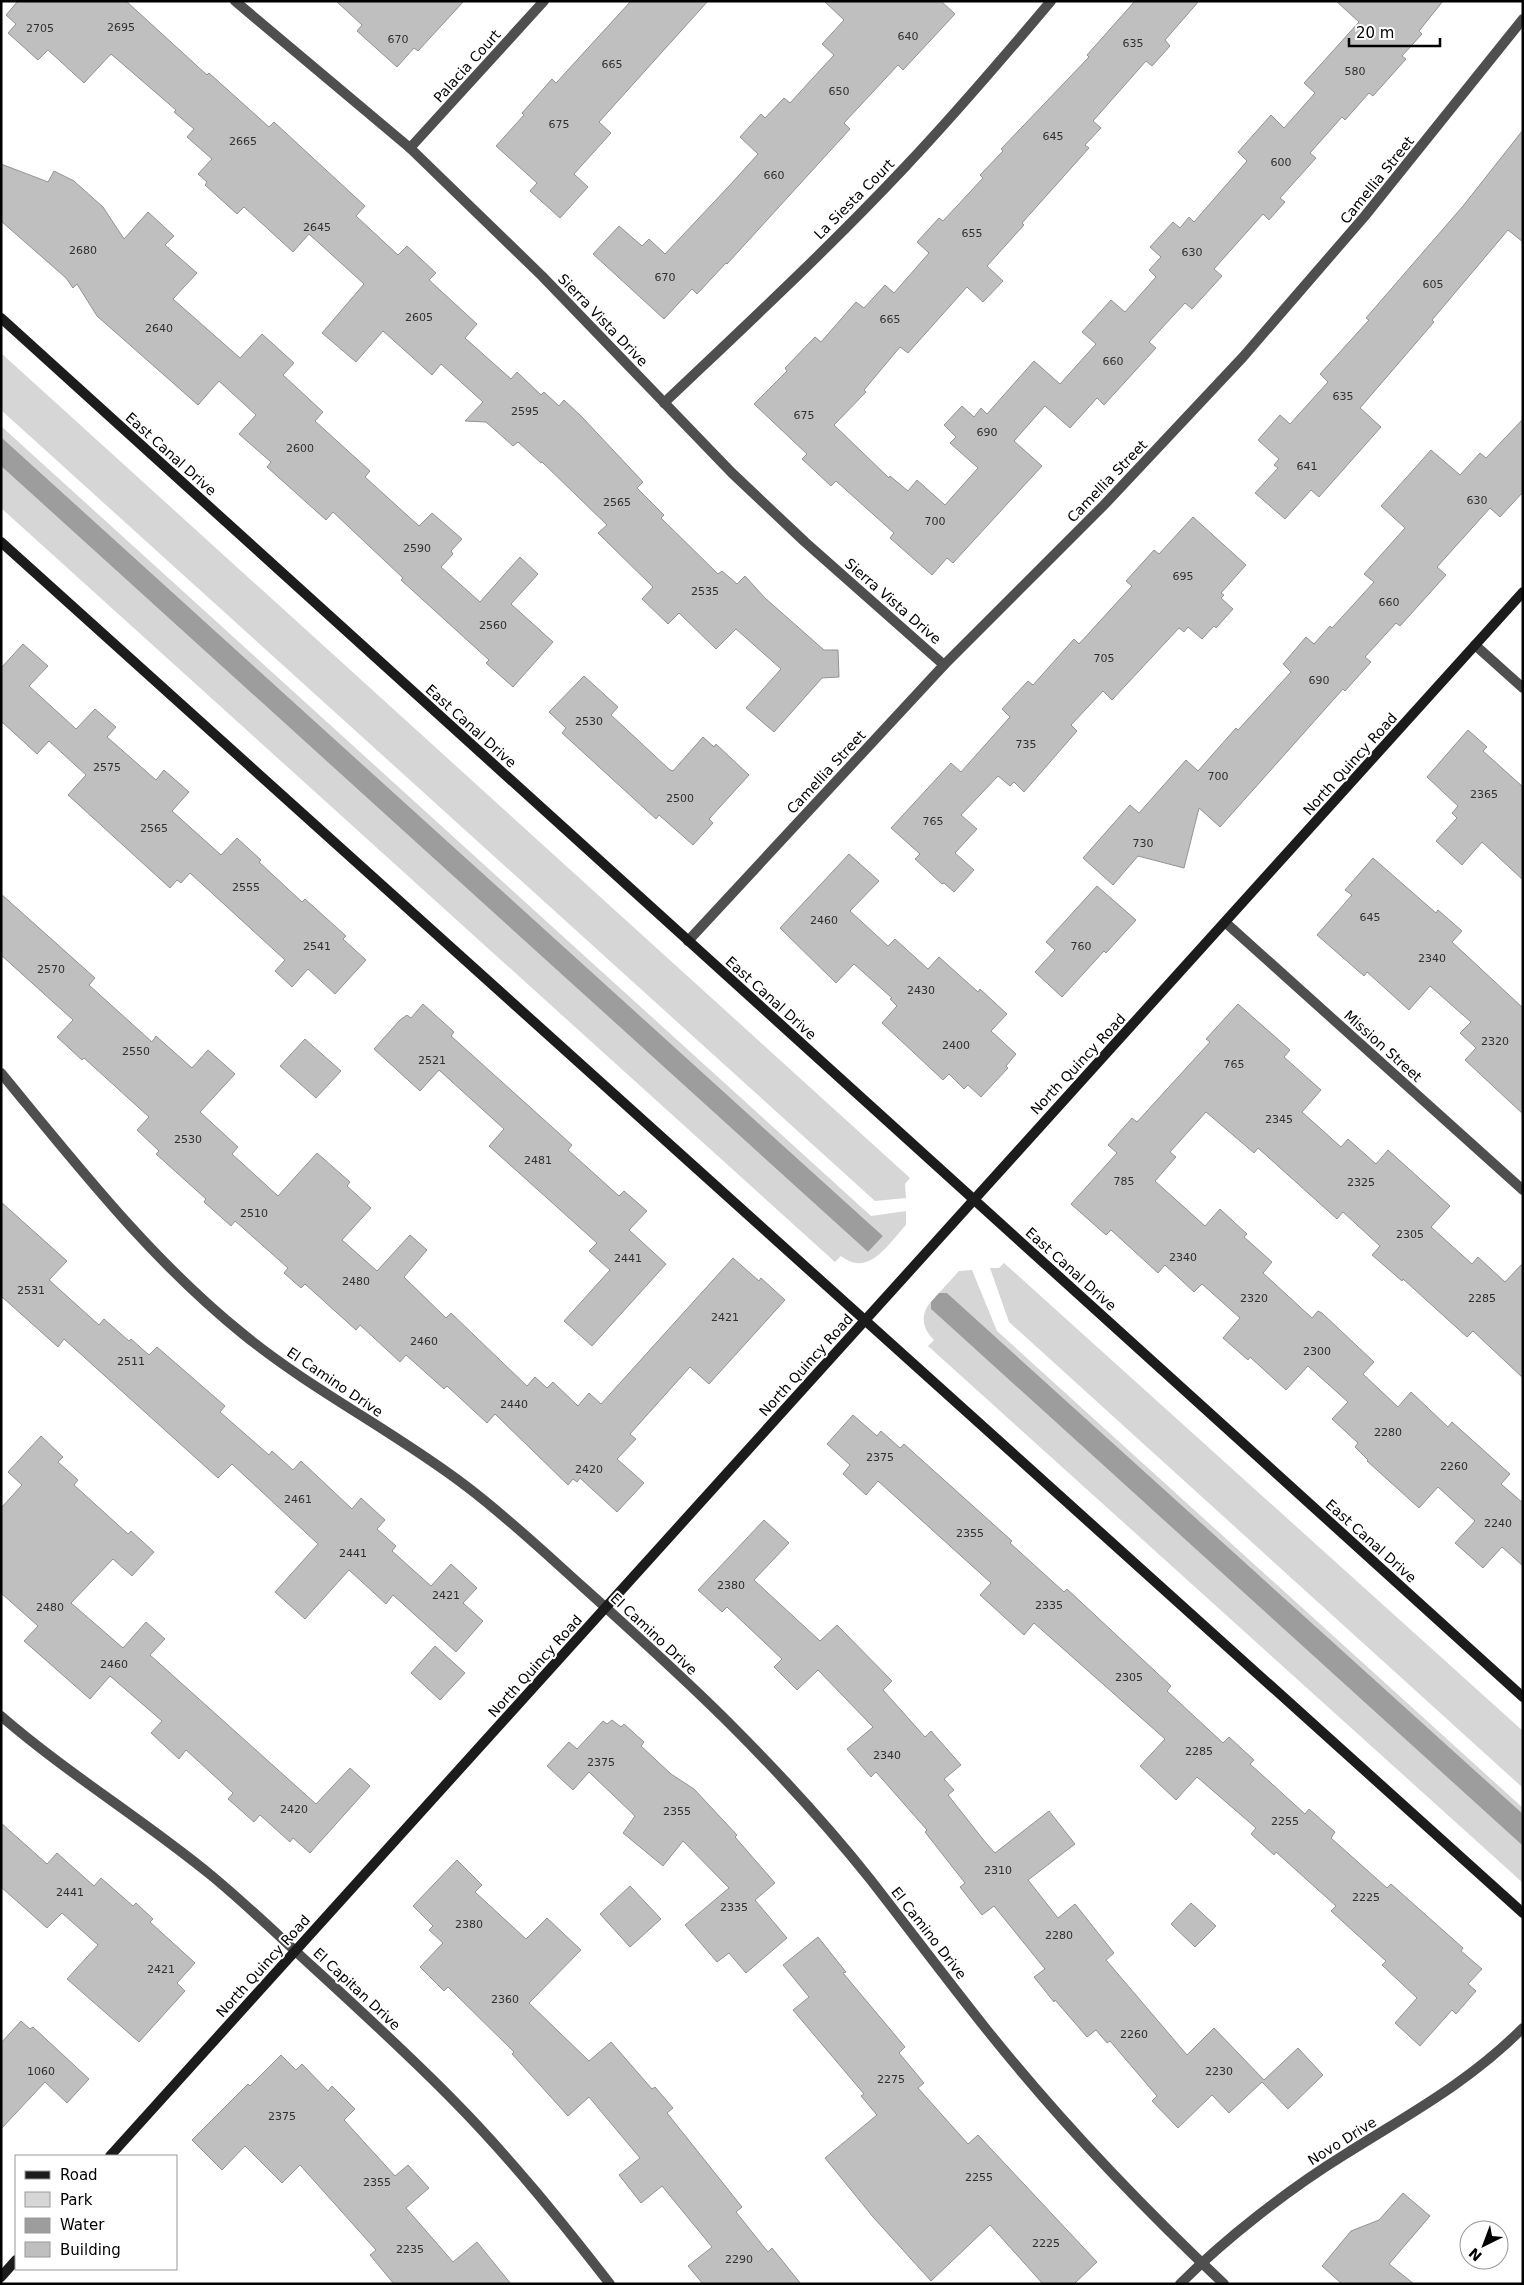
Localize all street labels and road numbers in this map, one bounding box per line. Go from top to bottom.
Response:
street label: Palacia Court [430,26,504,106]
street label: Camellia Street [1337,133,1417,227]
street label: La Siesta Court [811,155,898,242]
street label: Sierra Vista Drive [555,271,651,369]
street label: East Canal Drive [122,409,220,499]
street label: Camellia Street [1064,436,1151,525]
street label: Sierra Vista Drive [842,555,944,647]
street label: East Canal Drive [422,681,520,771]
street label: North Quincy Road [1300,710,1400,818]
street label: Camellia Street [783,727,869,817]
street label: East Canal Drive [722,953,820,1043]
street label: Mission Street [1341,1007,1425,1085]
street label: North Quincy Road [1027,1010,1129,1118]
street label: East Canal Drive [1022,1224,1120,1314]
street label: North Quincy Road [756,1311,856,1419]
street label: El Camino Drive [284,1344,386,1420]
street label: East Canal Drive [1322,1496,1420,1586]
street label: El Camino Drive [607,1590,701,1678]
street label: North Quincy Road [485,1612,585,1720]
street label: El Camino Drive [888,1884,970,1982]
street label: North Quincy Road [213,1912,313,2020]
street label: El Capitan Drive [310,1945,404,2033]
street label: Novo Drive [1305,2114,1379,2168]

